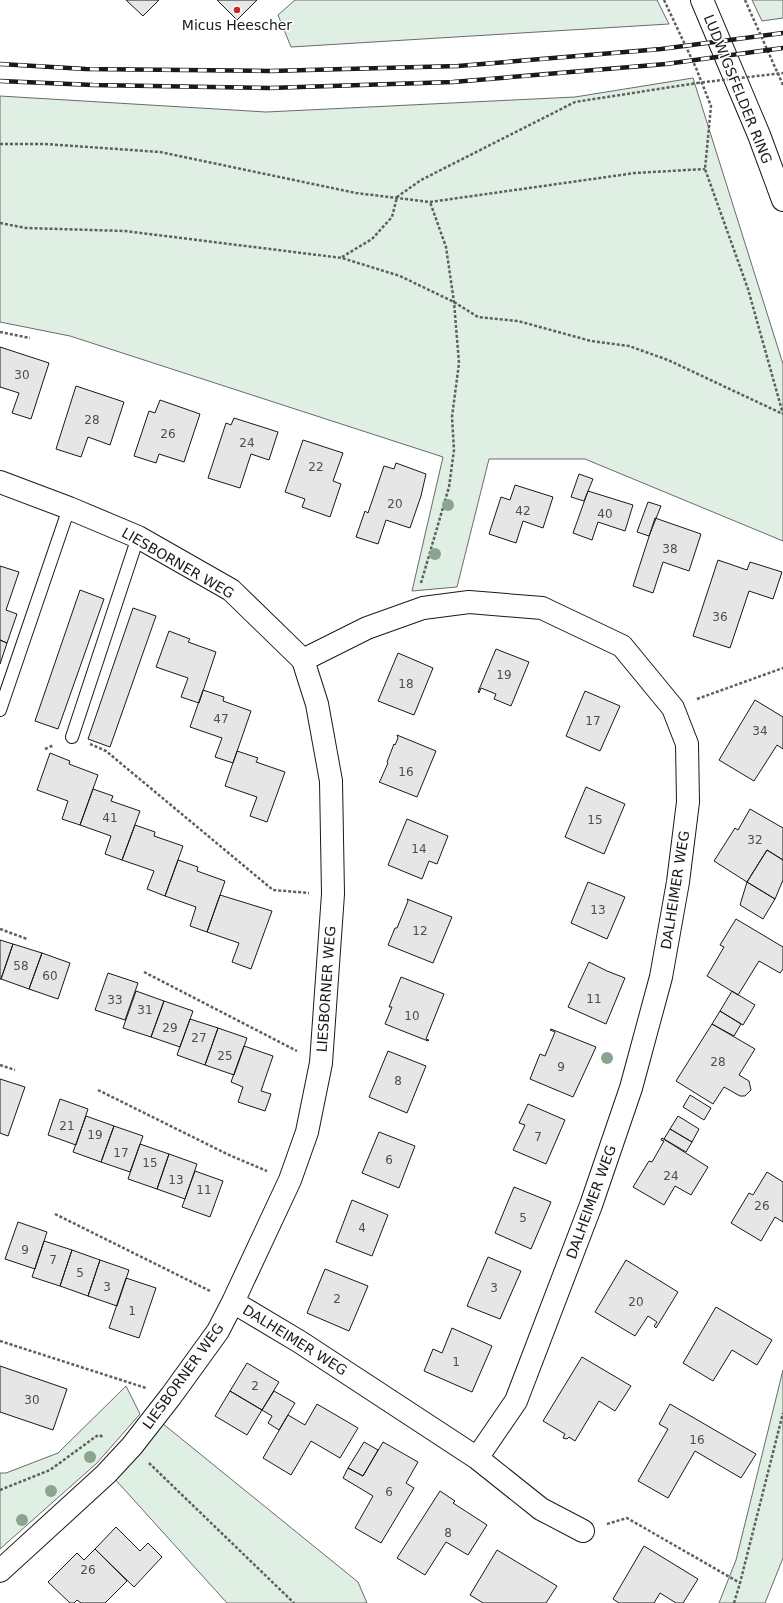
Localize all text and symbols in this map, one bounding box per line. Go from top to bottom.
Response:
marker: Micus Heescher [232,5,242,15]
street label: LUDWIGSFELDER RING [701,12,775,166]
place label: Micus Heescher [182,17,292,33]
house number: 30 [14,368,30,382]
house number: 28 [84,413,100,427]
house number: 26 [160,427,176,441]
house number: 24 [239,436,255,450]
house number: 22 [308,460,324,474]
house number: 20 [387,497,403,511]
house number: 42 [515,504,531,518]
house number: 40 [597,507,613,521]
street label: LIESBORNER WEG [119,524,237,602]
house number: 38 [662,542,678,556]
house number: 36 [712,610,728,624]
house number: 19 [496,668,512,682]
house number: 18 [398,677,414,691]
house number: 47 [213,712,229,726]
house number: 17 [585,714,601,728]
house number: 34 [752,724,768,738]
house number: 16 [398,765,414,779]
house number: 41 [102,811,118,825]
house number: 15 [587,813,603,827]
street label: DALHEIMER WEG [658,829,692,951]
house number: 32 [747,833,763,847]
house number: 14 [411,842,427,856]
house number: 13 [590,903,606,917]
house number: 12 [412,924,428,938]
street label: LIESBORNER WEG [314,925,338,1053]
house number: 58 [13,959,29,973]
house number: 60 [42,969,58,983]
house number: 11 [586,992,602,1006]
house number: 33 [107,993,123,1007]
house number: 31 [137,1003,153,1017]
house number: 10 [404,1009,420,1023]
house number: 29 [162,1021,178,1035]
house number: 27 [191,1031,207,1045]
house number: 25 [217,1049,233,1063]
house number: 28 [710,1055,726,1069]
house number: 9 [557,1060,565,1074]
house number: 8 [394,1074,402,1088]
house number: 21 [59,1119,75,1133]
house number: 19 [87,1128,103,1142]
house number: 7 [534,1130,542,1144]
street label: DALHEIMER WEG [563,1143,619,1261]
house number: 17 [113,1146,129,1160]
house number: 6 [385,1153,393,1167]
house number: 15 [142,1156,158,1170]
house number: 24 [663,1169,679,1183]
house number: 13 [168,1173,184,1187]
house number: 11 [196,1183,212,1197]
house number: 26 [754,1199,770,1213]
house number: 5 [519,1211,527,1225]
house number: 4 [358,1221,366,1235]
house number: 9 [21,1243,29,1257]
house number: 7 [49,1253,57,1267]
house number: 5 [76,1266,84,1280]
house number: 3 [103,1280,111,1294]
house number: 3 [490,1281,498,1295]
house number: 2 [333,1292,341,1306]
house number: 20 [628,1295,644,1309]
street label: DALHEIMER WEG [240,1301,350,1379]
house number: 1 [128,1304,136,1318]
street label: LIESBORNER WEG [139,1320,227,1432]
house number: 1 [452,1355,460,1369]
house number: 2 [251,1379,259,1393]
house number: 30 [24,1393,40,1407]
house number: 16 [689,1433,705,1447]
house number: 6 [385,1485,393,1499]
house number: 8 [444,1526,452,1540]
house number: 26 [80,1563,96,1577]

